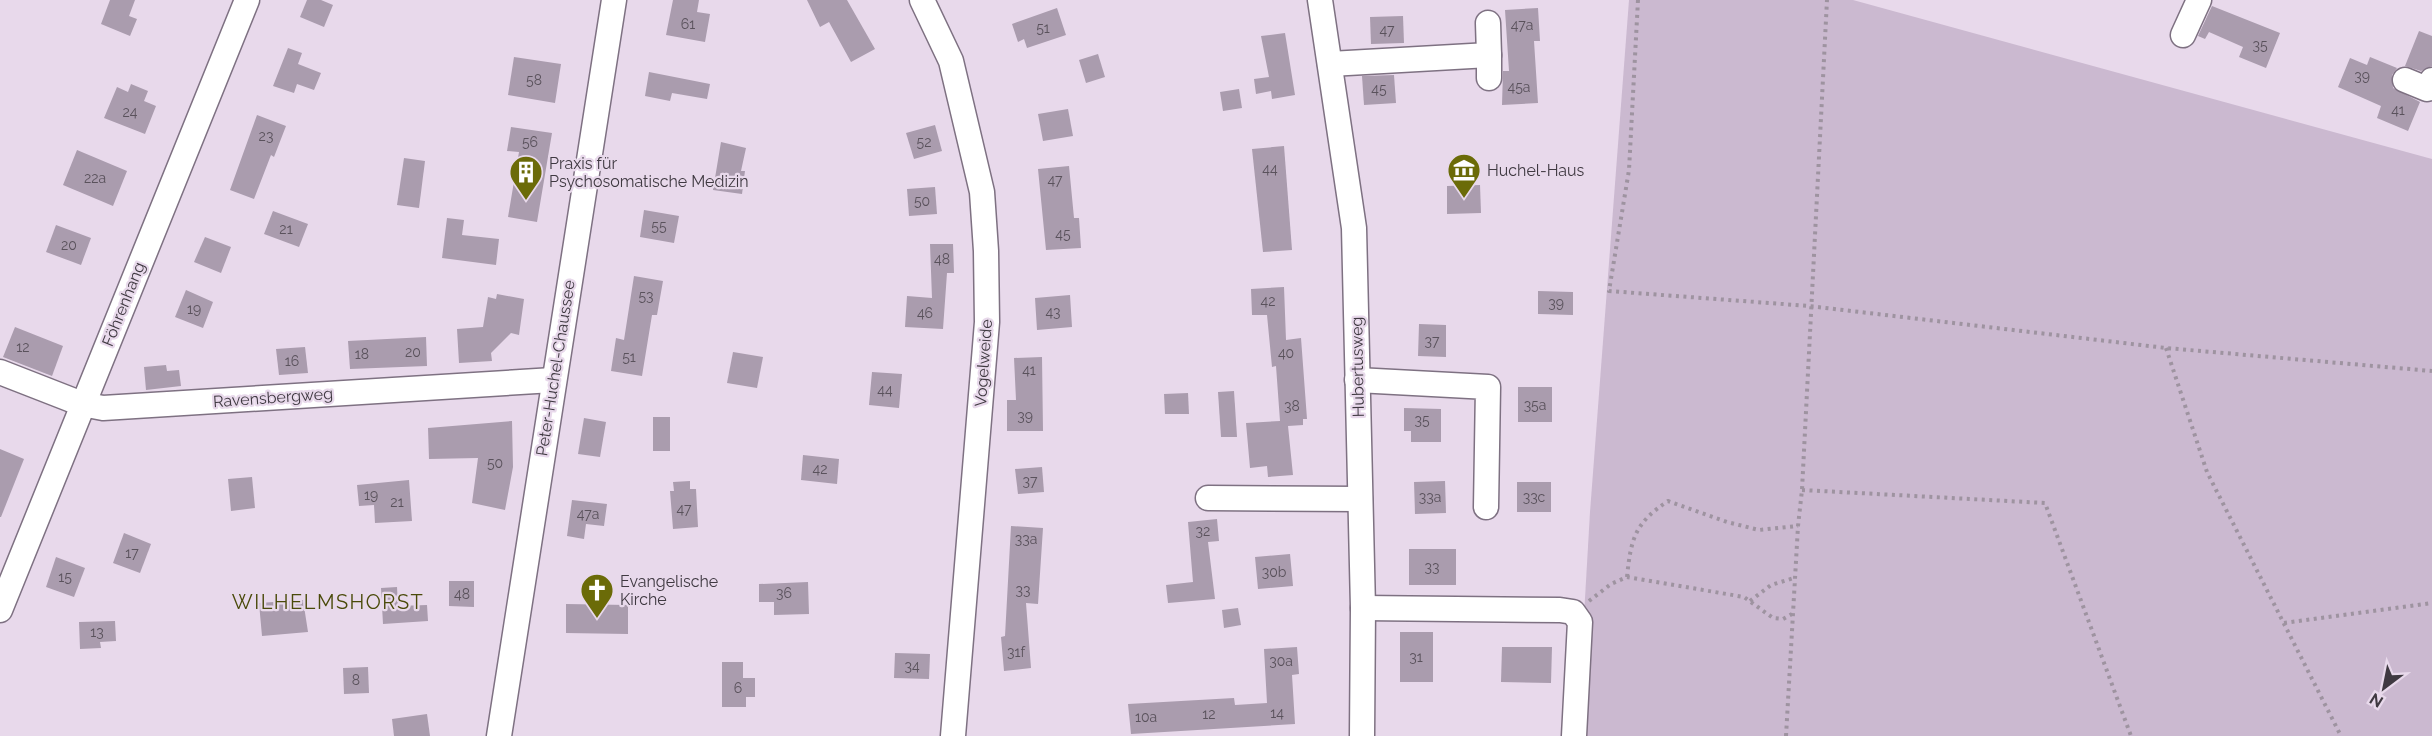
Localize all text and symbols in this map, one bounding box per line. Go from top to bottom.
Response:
house number: 61 [681,16,695,32]
house number: 47a [1511,17,1533,33]
house number: 51 [1036,20,1050,36]
house number: 47 [1379,22,1395,38]
house number: 35 [2252,37,2268,53]
house number: 39 [2354,68,2370,84]
house number: 58 [526,72,542,88]
house number: 45a [1508,79,1530,95]
house number: 45 [1371,81,1387,97]
house number: 41 [2391,102,2405,118]
house number: 24 [123,104,138,120]
house number: 23 [259,128,273,144]
house number: 56 [522,134,538,150]
house number: 52 [917,134,931,150]
museum icon: Huchel-Haus [1446,152,1482,199]
building icon: Praxis für Psychosomatische Medizin [508,154,544,201]
place label: Praxis für Psychosomatische Medizin [549,154,749,191]
house number: 44 [1262,161,1278,177]
place label: Huchel-Haus [1487,161,1585,180]
house number: 22a [84,170,106,186]
house number: 47 [1047,172,1063,188]
house number: 50 [914,193,930,209]
house number: 55 [651,218,667,234]
house number: 21 [279,221,293,237]
house number: 45 [1055,226,1071,242]
house number: 20 [61,237,77,253]
house number: 48 [934,251,950,267]
street label: Föhrenhang [98,259,149,349]
street label: Peter-Huchel-Chaussee [532,279,579,457]
house number: 53 [638,288,654,304]
house number: 42 [1261,293,1275,309]
house number: 39 [1548,295,1564,311]
house number: 19 [187,301,201,317]
house number: 43 [1045,304,1061,320]
house number: 46 [917,305,933,321]
street label: Hubertusweg [1347,317,1368,417]
street label: Vogelweide [971,319,996,407]
house number: 37 [1425,333,1440,349]
house number: 12 [16,339,30,355]
house number: 20 [405,344,421,360]
house number: 40 [1278,345,1294,361]
house number: 18 [355,346,369,362]
house number: 51 [622,349,636,365]
house number: 16 [285,353,299,369]
house number: 41 [1022,362,1036,378]
house number: 44 [877,382,893,398]
street label: Ravensbergweg [213,384,334,411]
house number: 35a [1524,397,1546,413]
house number: 38 [1284,398,1300,414]
house number: 39 [1017,408,1033,424]
house number: 35 [1414,412,1430,428]
house number: 50 [487,455,503,471]
house number: 42 [813,461,827,477]
house number: 37 [1023,473,1038,489]
house number: 19 [364,487,378,503]
house number: 33a [1419,489,1441,505]
house number: 33c [1523,489,1546,505]
house number: 21 [390,494,404,510]
house number: 47 [676,501,692,517]
house number: 47a [577,506,599,522]
house number: 32 [1196,523,1210,539]
house number: 33a [1015,531,1037,547]
house number: 17 [125,545,139,561]
house number: 33 [1425,559,1439,575]
house number: 30b [1262,564,1287,580]
house number: 15 [58,569,72,585]
church icon: Evangelische Kirche [579,572,615,619]
place label: Evangelische Kirche [620,572,718,609]
house number: 33 [1016,582,1030,598]
house number: 36 [776,585,792,601]
house number: 48 [454,586,470,602]
district label: WILHELMSHORST [232,590,424,614]
house number: 13 [90,624,104,640]
house number: 31f [1007,644,1026,660]
house number: 31 [1409,649,1423,665]
house number: 30a [1269,653,1293,669]
house number: 34 [904,658,920,674]
north arrow [2354,658,2414,718]
house number: 8 [352,672,360,688]
house number: 6 [734,680,742,696]
text: N [2366,689,2387,712]
house number: 14 [1270,705,1284,721]
house number: 12 [1202,706,1216,722]
house number: 10a [1135,709,1157,725]

